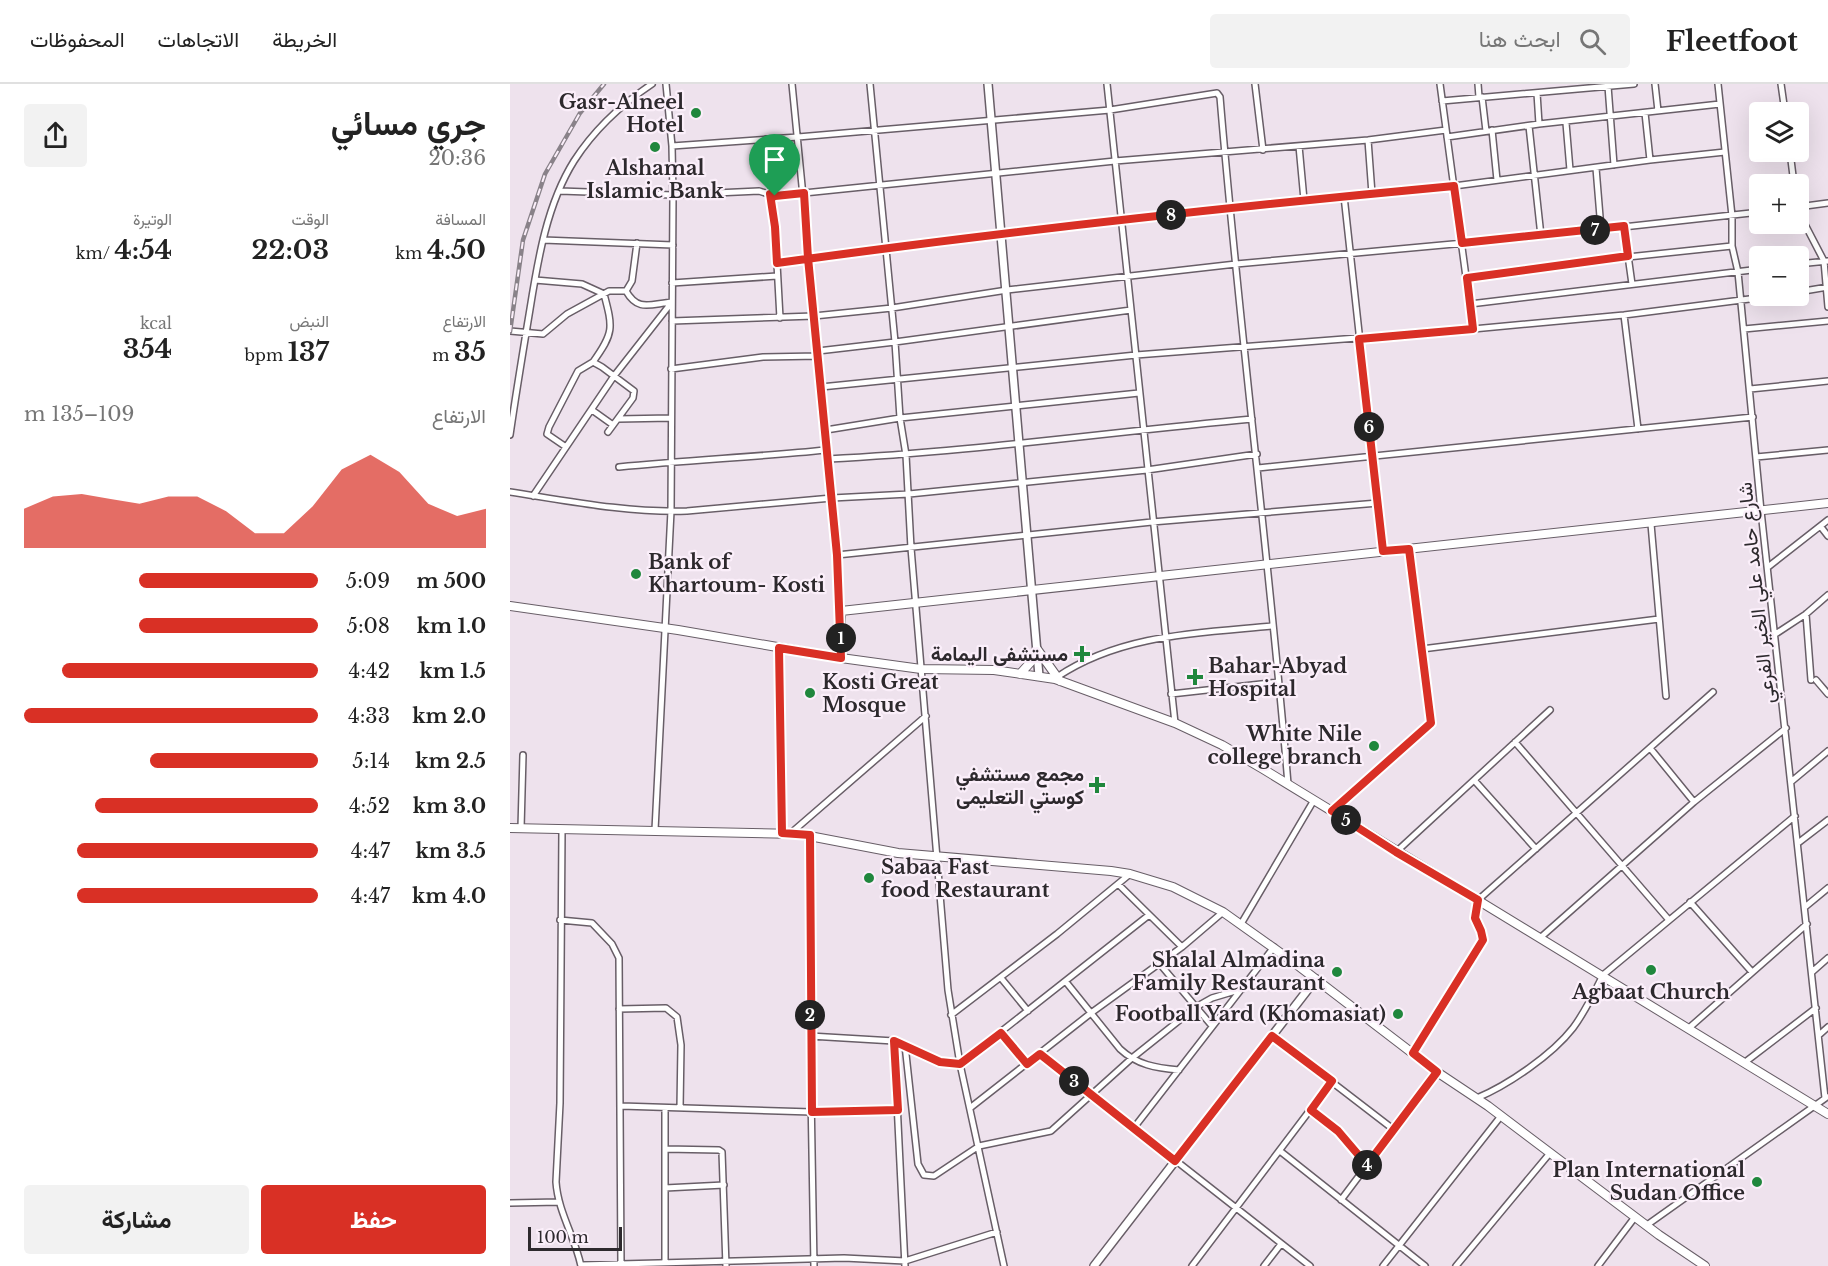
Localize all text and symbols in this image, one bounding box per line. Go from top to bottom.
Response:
search box [1210,14,1630,68]
text: Fleetfoot [1666,24,1798,59]
icon: search [1576,25,1609,58]
text: ابحث هنا [1479,26,1561,53]
text: المحفوظات [30,27,125,53]
text: الاتجاهات [158,27,239,53]
text: الخريطة [272,27,337,53]
place label: Gasr-Alneel Hotel [559,90,684,137]
map controls [1749,102,1809,306]
button: layers [1749,102,1809,162]
text: جري مسائي [331,103,486,144]
button: share [24,104,87,167]
marker: Gasr-Alneel Hotel [689,106,703,120]
pin [749,134,800,196]
marker: Alshamal Islamic Bank [648,140,662,154]
icon: arrive [758,143,791,176]
text: 20:36 [429,146,486,170]
place label: Alshamal Islamic Bank [586,156,725,203]
button: + [1749,174,1809,234]
pin: 8 [1156,200,1186,230]
text: 8 [1166,205,1176,225]
text: الوتيرة [133,209,172,229]
text: الوقت [291,209,329,229]
text: المسافة [435,209,486,229]
pin: 7 [1580,215,1610,245]
text: 7 [1591,220,1599,240]
text: 4:54 [115,234,172,266]
text: 22:03 [252,234,329,266]
text: 4.50 [427,234,486,266]
text: /km [76,243,115,263]
text: km [395,243,427,263]
button: − [1749,246,1809,306]
text: النبض [289,311,329,331]
text: الارتفاع [443,311,486,331]
text: kcal [140,313,172,333]
text: 354 [123,333,172,365]
text: 137 [288,336,329,368]
text: 35 [454,336,486,368]
text: bpm [245,345,288,365]
text: m [432,345,454,365]
text: 109–135 m [24,402,134,426]
text: الارتفاع [432,404,486,428]
pin: 6 [1354,412,1384,442]
text: 6 [1364,417,1374,437]
street label: شارع حامد علي الخير الفرعي [1732,481,1785,705]
place label: Bank of Khartoum- Kosti [648,550,825,597]
marker: Bank of Khartoum- Kosti [629,567,643,581]
text: 5:09 [346,569,390,593]
text: 500 m [416,569,486,593]
text: 5:08 [347,614,390,638]
text: 1.0 km [417,614,486,638]
pin: 1 [826,623,856,653]
text: 1 [838,628,844,648]
place label: مستشفى اليمامة [931,642,1068,666]
marker: مستشفى اليمامة [1073,645,1091,663]
place label: Bahar-Abyad Hospital [1208,654,1347,701]
text: 4:42 [349,659,390,683]
text: 1.5 km [419,659,486,683]
marker: Bahar-Abyad Hospital [1186,668,1204,686]
place label: Kosti Great Mosque [822,670,939,717]
marker: Kosti Great Mosque [803,686,817,700]
text: 4:33 [348,704,390,728]
text: 2.0 km [412,704,486,728]
place label: White Nile college branch [1208,722,1363,769]
marker: White Nile college branch [1367,739,1381,753]
text: 5:14 [352,749,390,773]
text: 2.5 km [415,749,486,773]
place label: مجمع مستشفي كوستي التعليمى [956,762,1084,814]
marker: مجمع مستشفي كوستي التعليمى [1088,776,1106,794]
text: 4:52 [349,794,390,818]
text: 3.0 km [413,794,486,818]
pin: 5 [1331,805,1361,835]
text: 5 [1341,810,1351,830]
text: 4:47 [351,839,390,863]
text: 3.5 km [415,839,486,863]
place label: Sabaa Fast food Restaurant [881,855,1050,902]
marker: Sabaa Fast food Restaurant [862,871,876,885]
text: 4:47 [351,884,390,908]
text: 4.0 km [412,884,486,908]
place label: Shalal Almadina Family Restaurant [1132,948,1326,995]
marker: Agbaat Church [1644,963,1658,977]
marker: Shalal Almadina Family Restaurant [1330,965,1344,979]
place label: Agbaat Church [1571,980,1731,1004]
pin: 2 [795,1000,825,1030]
place label: Football Yard (Khomasiat) [1115,1002,1386,1026]
text: 2 [805,1005,815,1025]
marker: Football Yard (Khomasiat) [1391,1007,1405,1021]
pin: 3 [1059,1066,1089,1096]
text: 3 [1069,1071,1079,1091]
pin: 4 [1352,1150,1382,1180]
text: 4 [1362,1155,1372,1175]
place label: Plan International Sudan Office [1553,1158,1745,1205]
marker: Plan International Sudan Office [1750,1175,1764,1189]
button: مشاركة [24,1185,249,1254]
button: حفظ [261,1185,486,1254]
scale bar [528,1224,622,1252]
text: 100 m [537,1227,589,1247]

